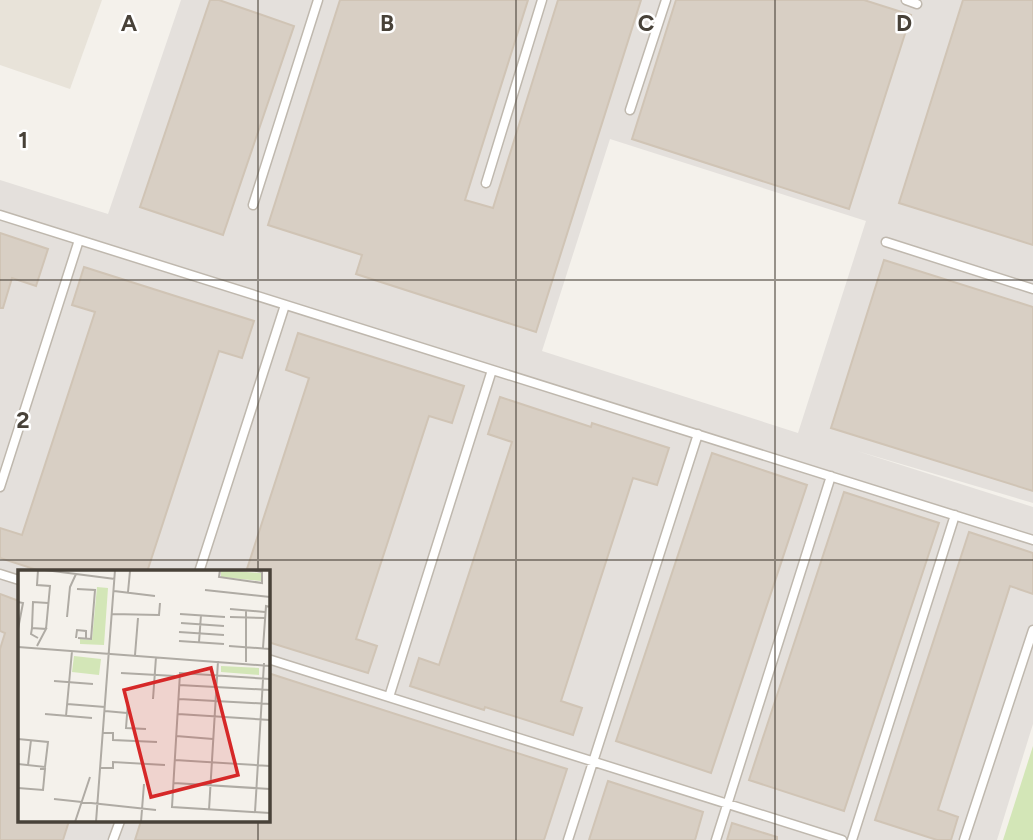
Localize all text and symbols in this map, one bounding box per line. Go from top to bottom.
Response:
text: A [121,9,138,37]
text: B [380,9,394,37]
text: C [638,9,655,37]
text: D [896,9,912,37]
text: 1 [18,126,28,154]
text: 2 [16,406,30,434]
inset map [18,570,270,822]

